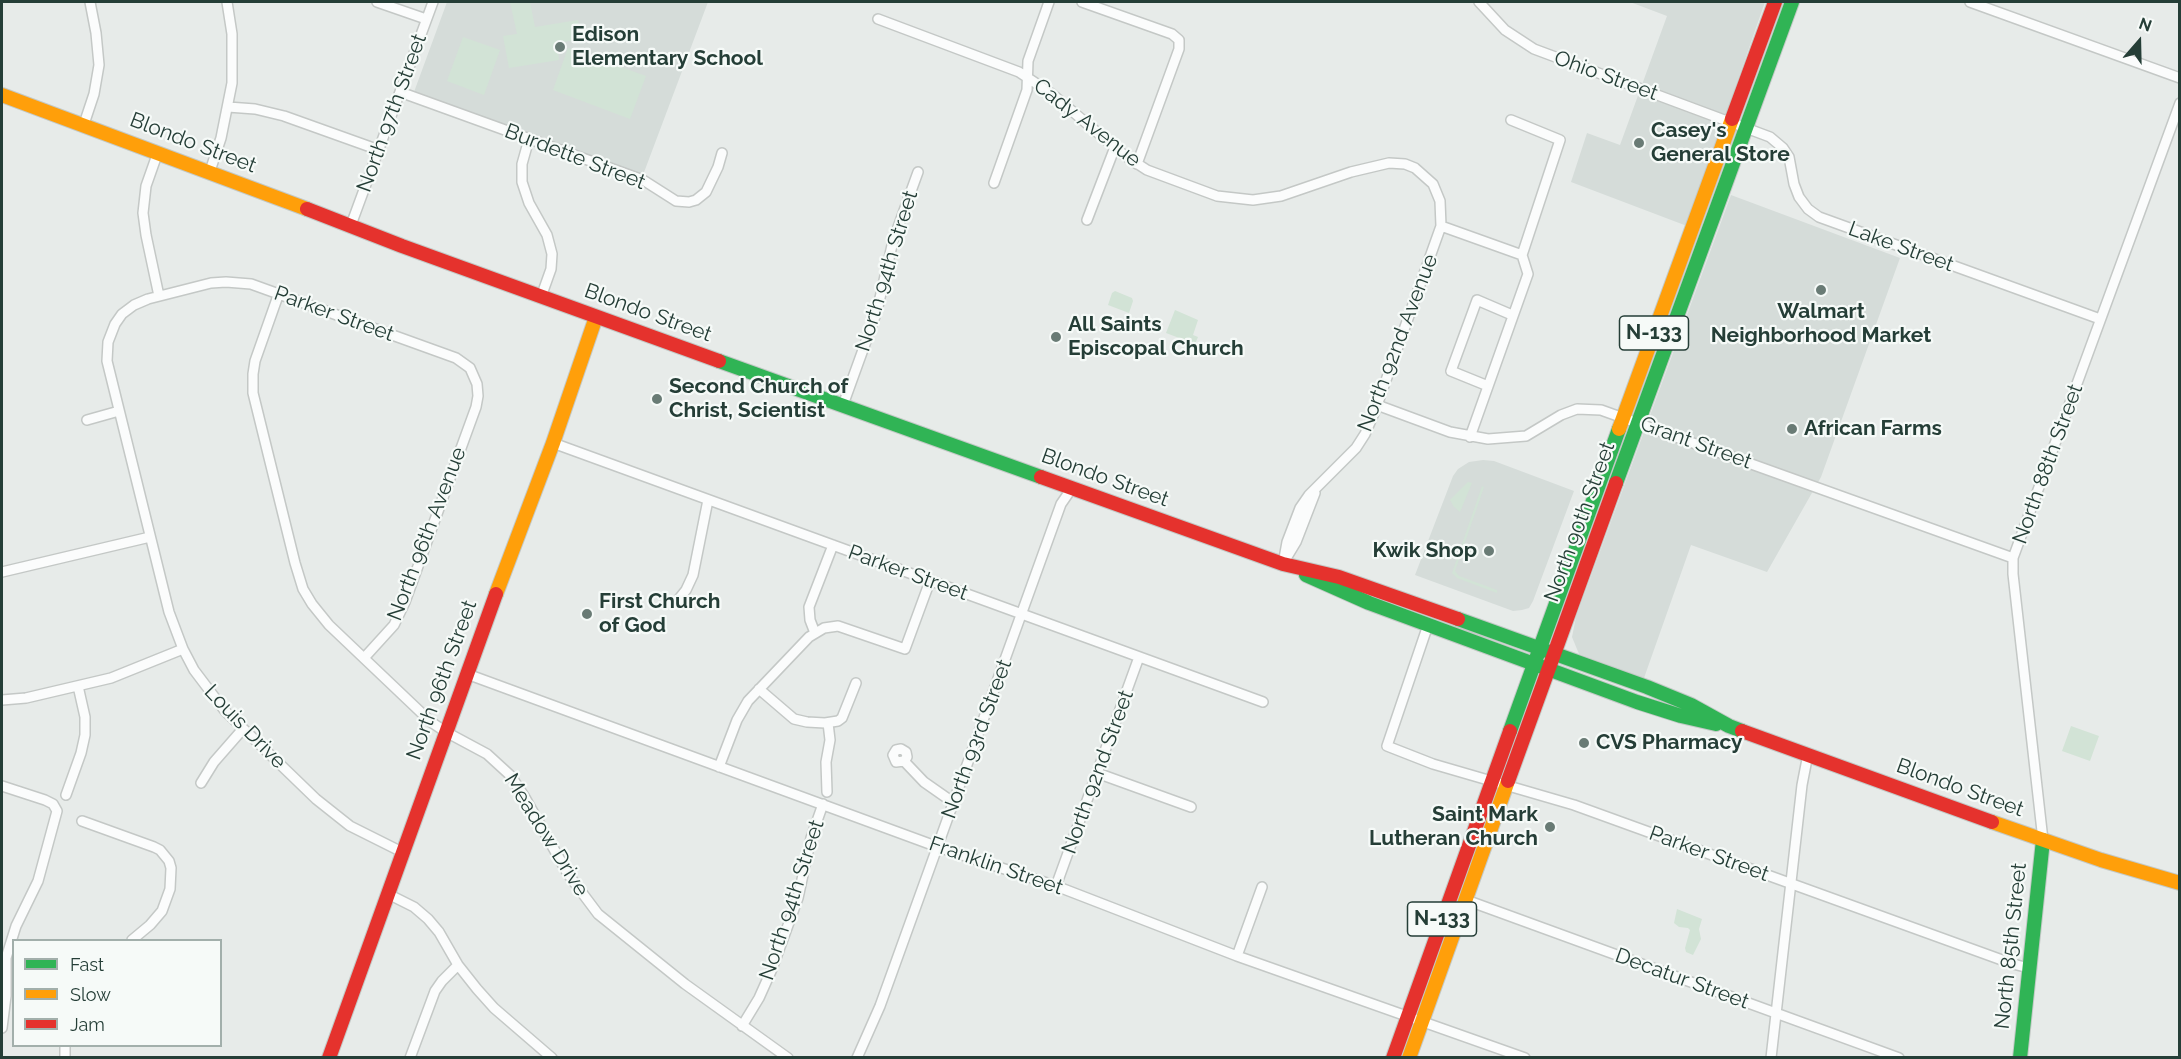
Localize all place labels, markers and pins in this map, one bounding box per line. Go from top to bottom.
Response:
place label: Edison Elementary School [572,22,763,72]
marker: Edison Elementary School [553,40,567,54]
place label: Casey's General Store [1651,118,1790,168]
marker: Casey's General Store [1632,136,1646,150]
marker: Walmart Neighborhood Market [1814,283,1828,297]
place label: Walmart Neighborhood Market [1711,299,1931,349]
place label: All Saints Episcopal Church [1068,312,1244,362]
marker: All Saints Episcopal Church [1049,330,1063,344]
place label: Second Church of Christ, Scientist [669,374,848,424]
marker: Second Church of Christ, Scientist [650,392,664,406]
place label: African Farms [1804,416,1942,442]
marker: African Farms [1785,422,1799,436]
place label: Kwik Shop [1372,538,1477,564]
marker: Kwik Shop [1482,544,1496,558]
place label: First Church of God [599,589,721,639]
marker: First Church of God [580,607,594,621]
place label: CVS Pharmacy [1596,730,1743,756]
marker: CVS Pharmacy [1577,736,1591,750]
place label: Saint Mark Lutheran Church [1369,802,1538,852]
marker: Saint Mark Lutheran Church [1543,820,1557,834]

